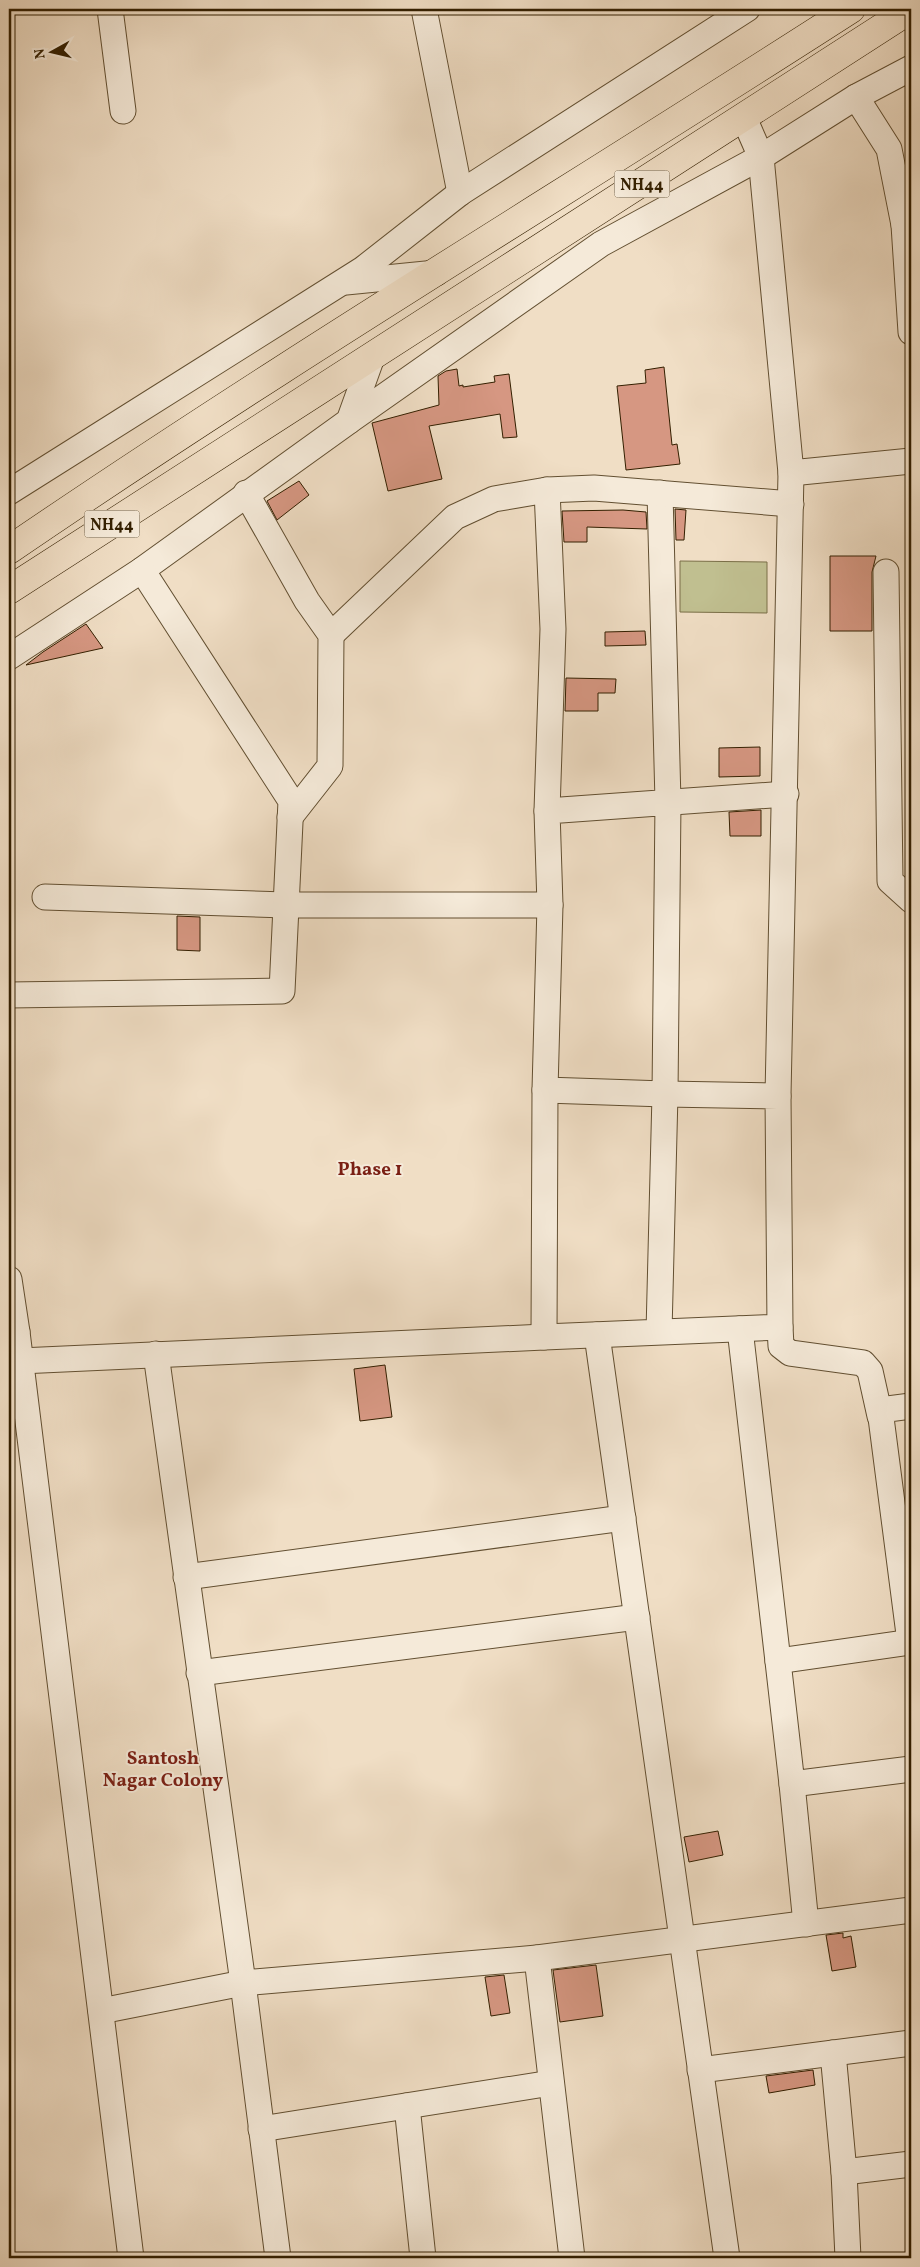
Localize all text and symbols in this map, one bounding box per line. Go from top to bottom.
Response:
north arrow [28,28,78,78]
text: N [30,47,51,60]
road number: NH44 [614,170,670,198]
road number: NH44 [84,510,140,538]
district label: Phase 1 [338,1157,402,1183]
district label: Santosh Nagar Colony [103,1746,224,1794]

